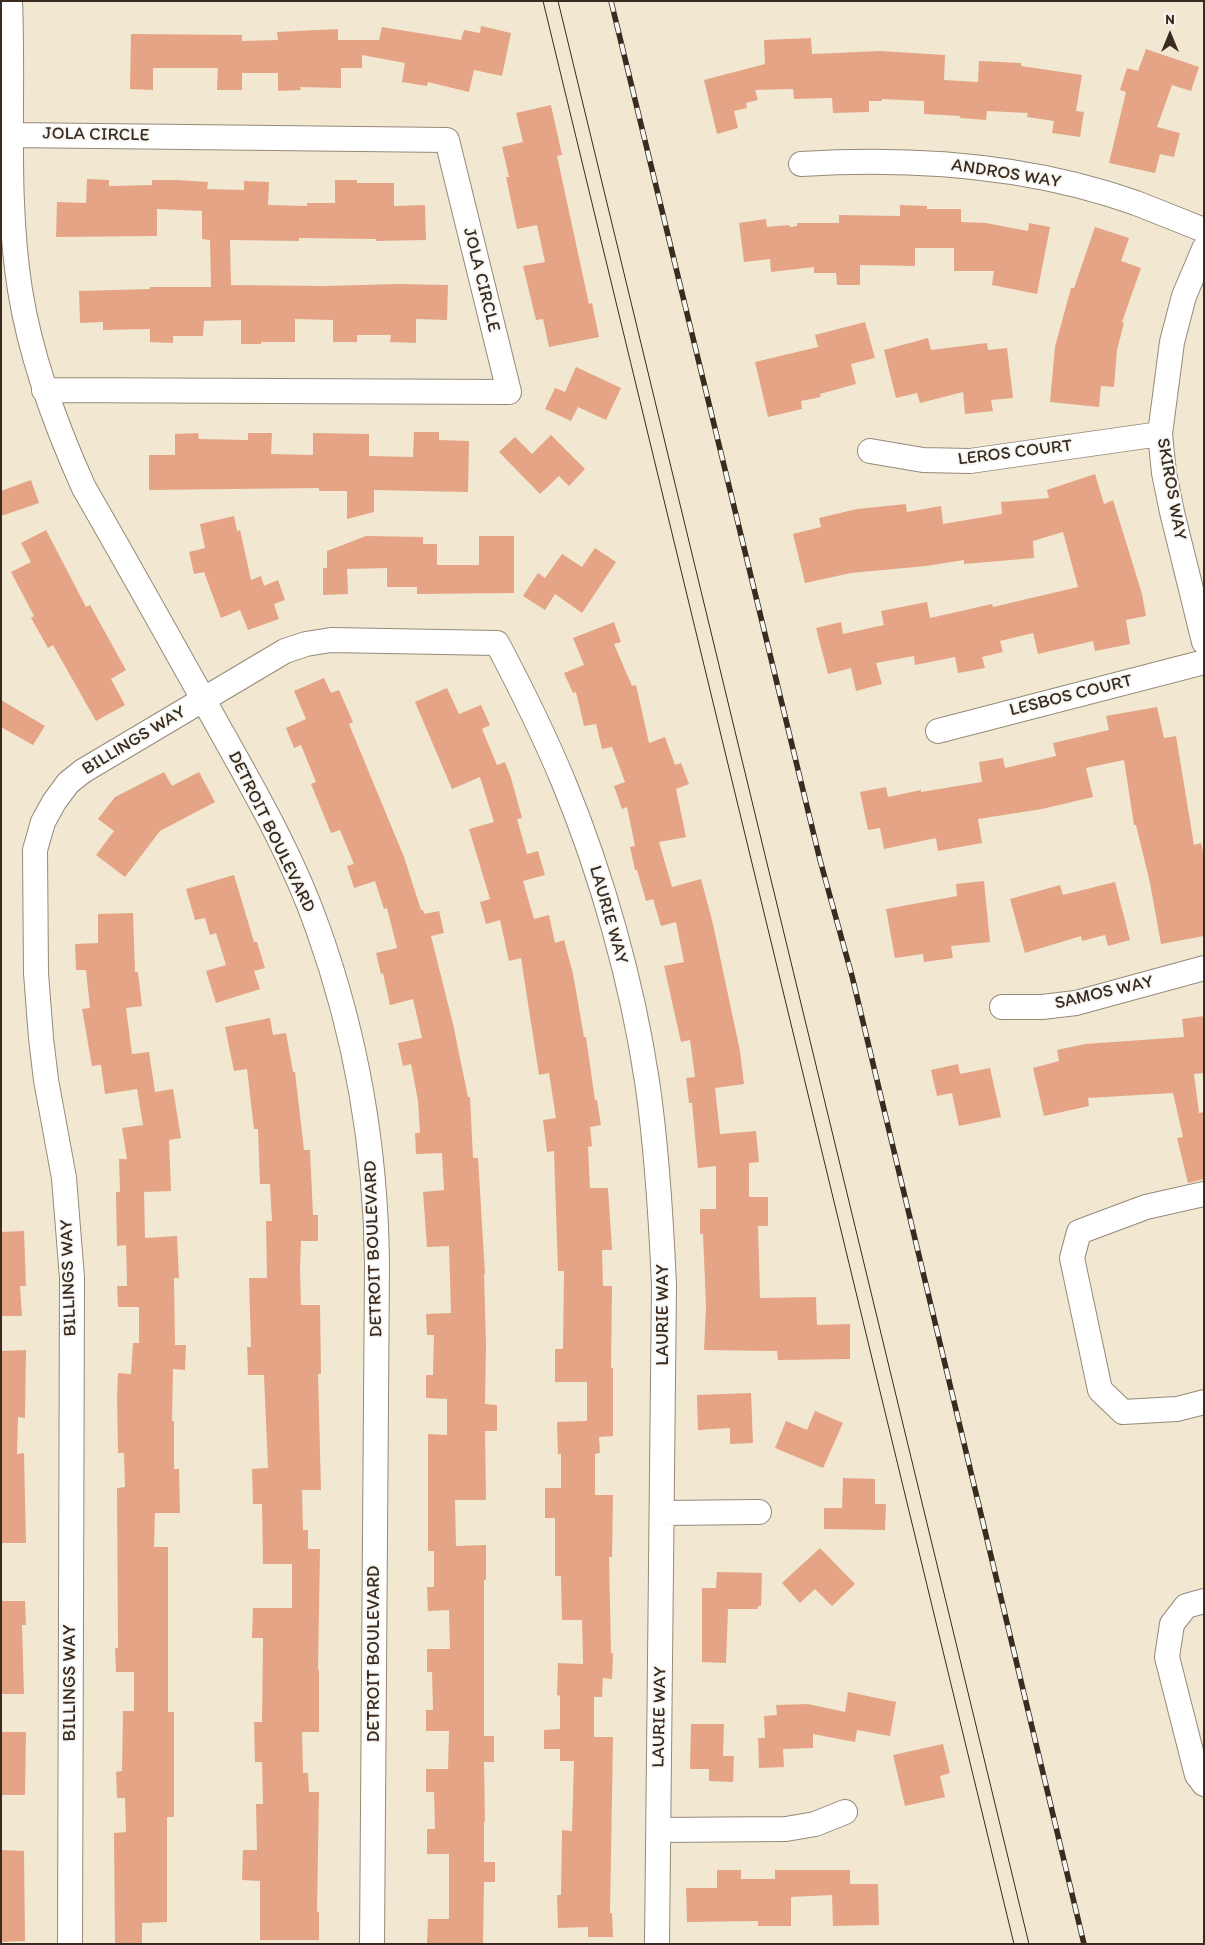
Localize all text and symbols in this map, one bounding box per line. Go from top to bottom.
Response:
north arrow [1145,10,1195,60]
text: N [1165,11,1175,28]
street label: JOLA CIRCLE [42,123,150,147]
street label: ANDROS WAY [950,155,1062,193]
street label: JOLA CIRCLE [458,226,504,334]
street label: LEROS COURT [957,435,1073,471]
street label: SKIROS WAY [1151,436,1191,542]
street label: LESBOS COURT [1007,670,1135,722]
street label: BILLINGS WAY [78,702,190,780]
street label: DETROIT BOULEVARD [223,748,319,916]
street label: LAURIE WAY [584,863,632,967]
street label: SAMOS WAY [1053,971,1155,1015]
street label: DETROIT BOULEVARD [360,1160,388,1338]
street label: BILLINGS WAY [56,1219,82,1337]
street label: LAURIE WAY [652,1264,674,1366]
street label: DETROIT BOULEVARD [363,1566,385,1742]
street label: BILLINGS WAY [59,1625,81,1741]
street label: LAURIE WAY [648,1666,672,1768]

